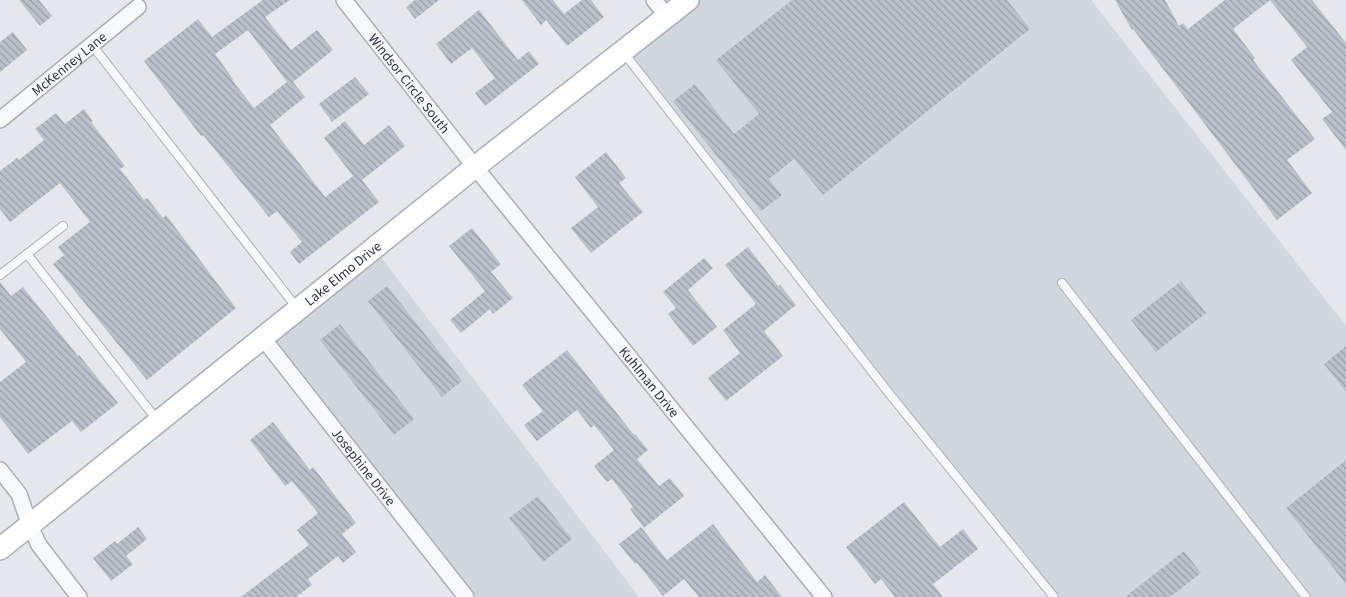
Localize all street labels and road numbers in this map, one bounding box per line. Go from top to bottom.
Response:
street label: McKenney Lane [28,28,111,101]
street label: Windsor Circle South [363,30,454,138]
street label: Lake Elmo Drive [301,237,386,311]
street label: Kuhlman Drive [614,343,684,422]
street label: Josephine Drive [326,424,400,511]

